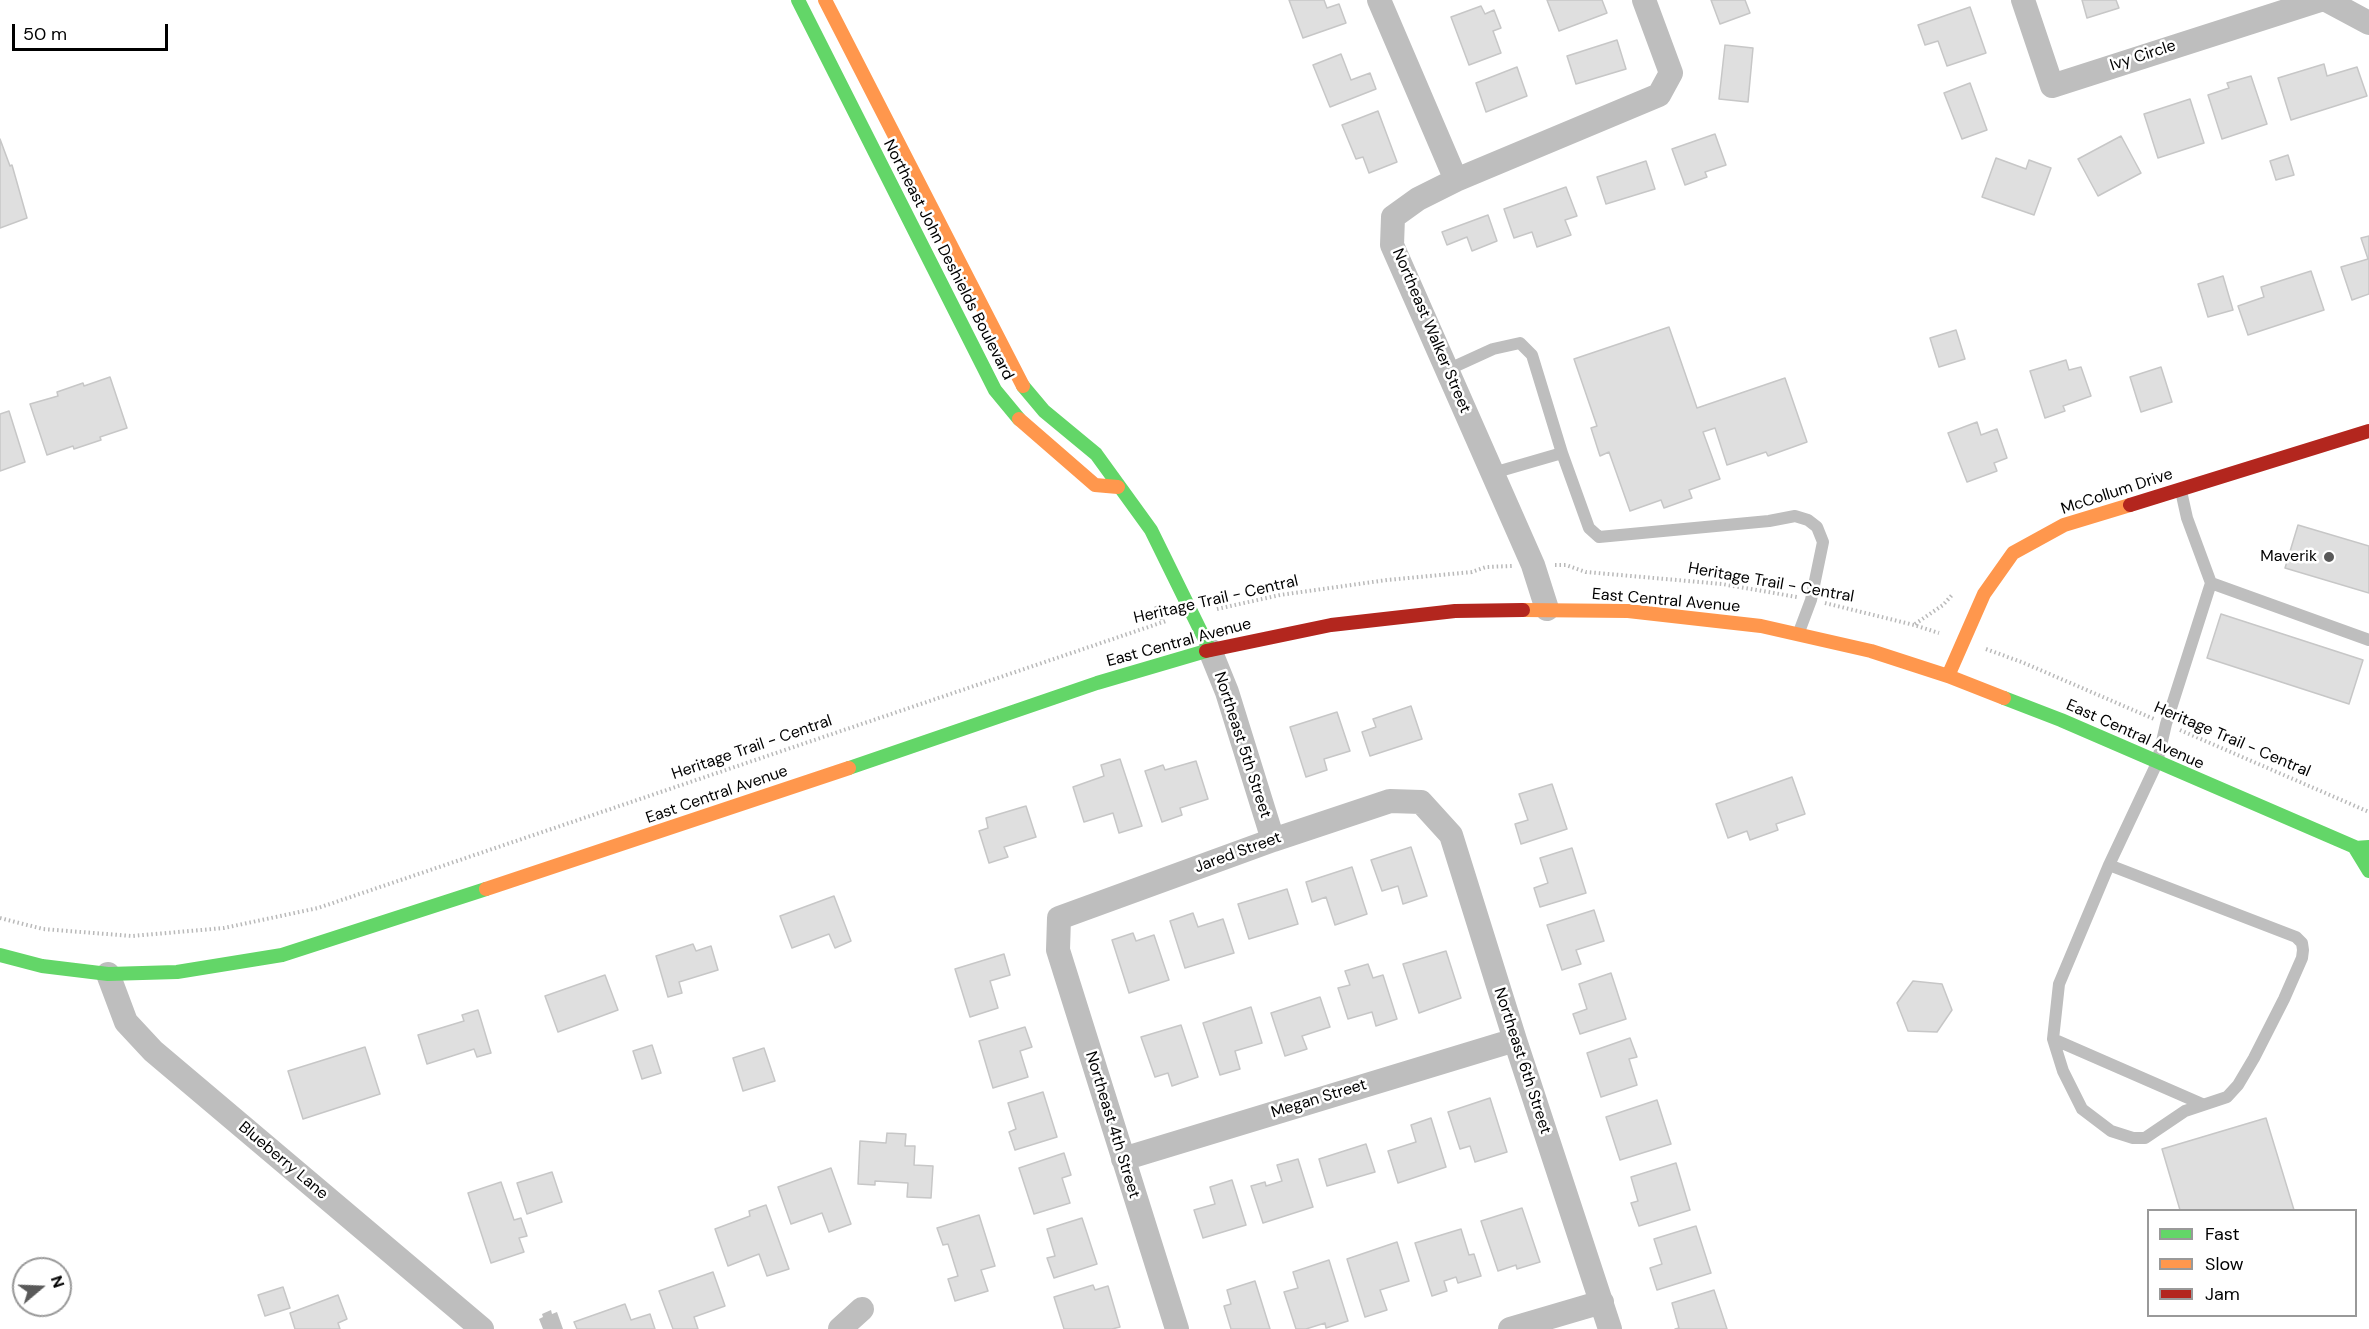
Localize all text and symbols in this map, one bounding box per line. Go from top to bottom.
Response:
scale bar [15,12,171,50]
text: 50 m [23,22,67,46]
street label: Ivy Circle [2108,36,2178,76]
street label: Northeast John Deshields Boulevard [879,137,1017,383]
street label: Northeast Walker Street [1388,246,1474,416]
street label: McCollum Drive [2059,465,2175,519]
place label: Maverik [2260,547,2317,567]
marker: Maverik [2322,550,2336,564]
street label: Heritage Trail - Central [1687,559,1855,607]
street label: Heritage Trail - Central [1132,572,1300,628]
street label: East Central Avenue [1591,585,1741,617]
street label: East Central Avenue [1105,614,1253,672]
street label: Northeast 5th Street [1209,669,1275,821]
street label: East Central Avenue [2063,696,2207,774]
street label: Heritage Trail - Central [2151,698,2313,782]
street label: Heritage Trail - Central [669,712,835,784]
street label: East Central Avenue [644,762,790,828]
street label: Jared Street [1192,828,1284,878]
street label: Northeast 6th Street [1489,985,1555,1137]
street label: Northeast 4th Street [1080,1049,1144,1201]
street label: Megan Street [1269,1075,1369,1123]
street label: Blueberry Lane [234,1118,332,1204]
legend [2147,1209,2357,1317]
text: Fast [2205,1222,2240,1246]
text: Slow [2205,1252,2244,1276]
north arrow [12,1257,72,1317]
text: N [46,1273,69,1291]
text: Jam [2205,1282,2240,1306]

